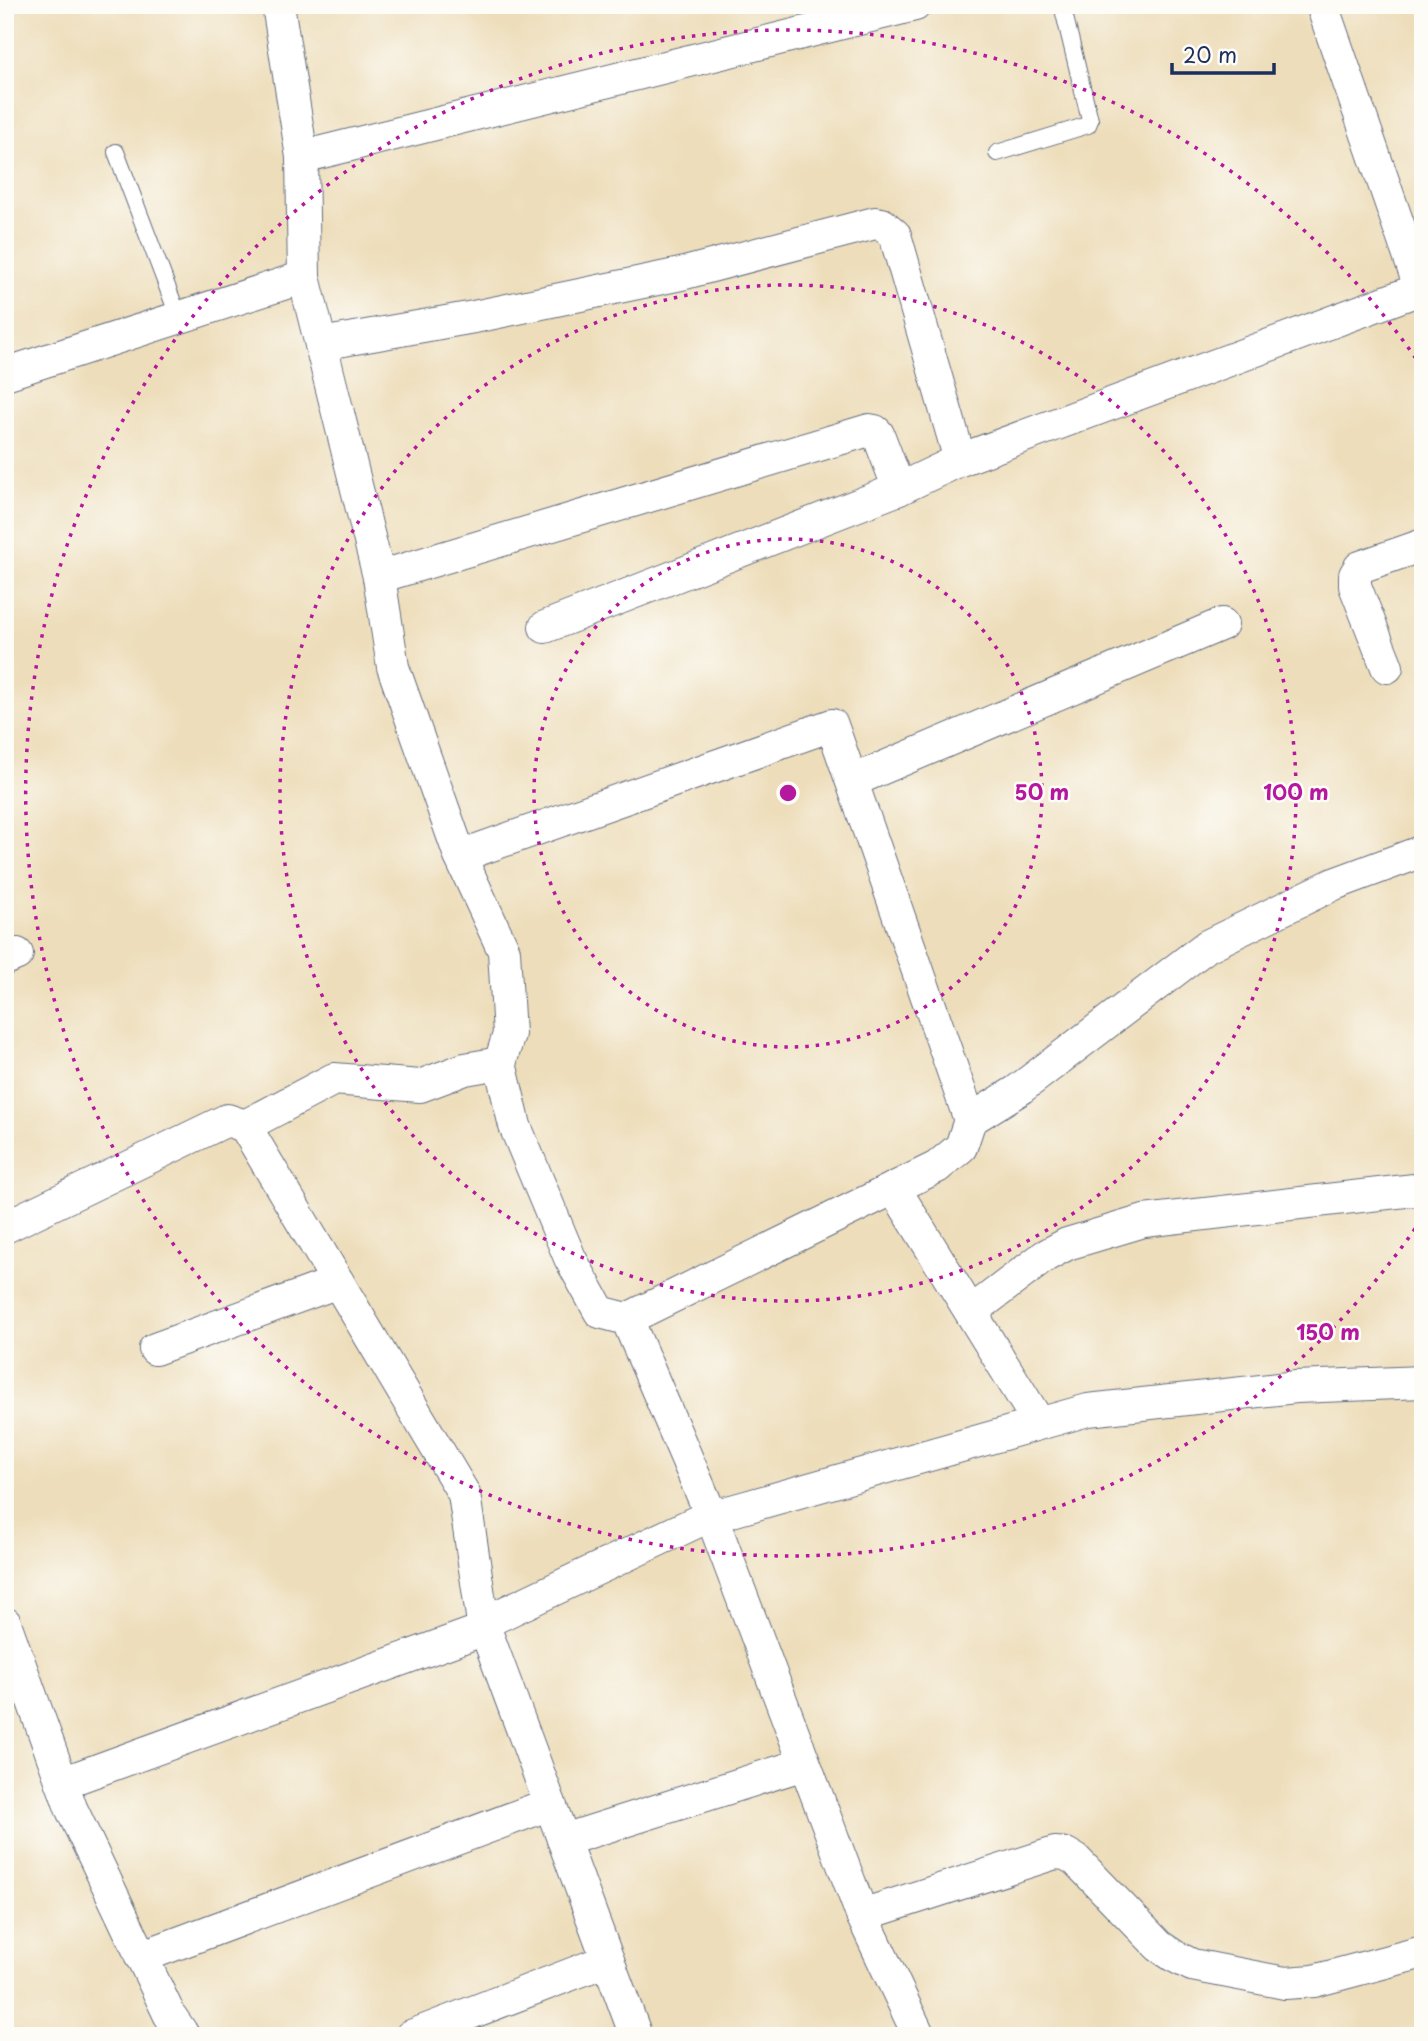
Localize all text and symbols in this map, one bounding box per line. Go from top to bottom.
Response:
scale bar [1172,32,1274,76]
text: 20 m [1183,38,1237,70]
text: 50 m [1015,775,1069,807]
text: 100 m [1263,775,1329,807]
centre of rings [776,781,800,805]
text: 150 m [1296,1315,1360,1347]

